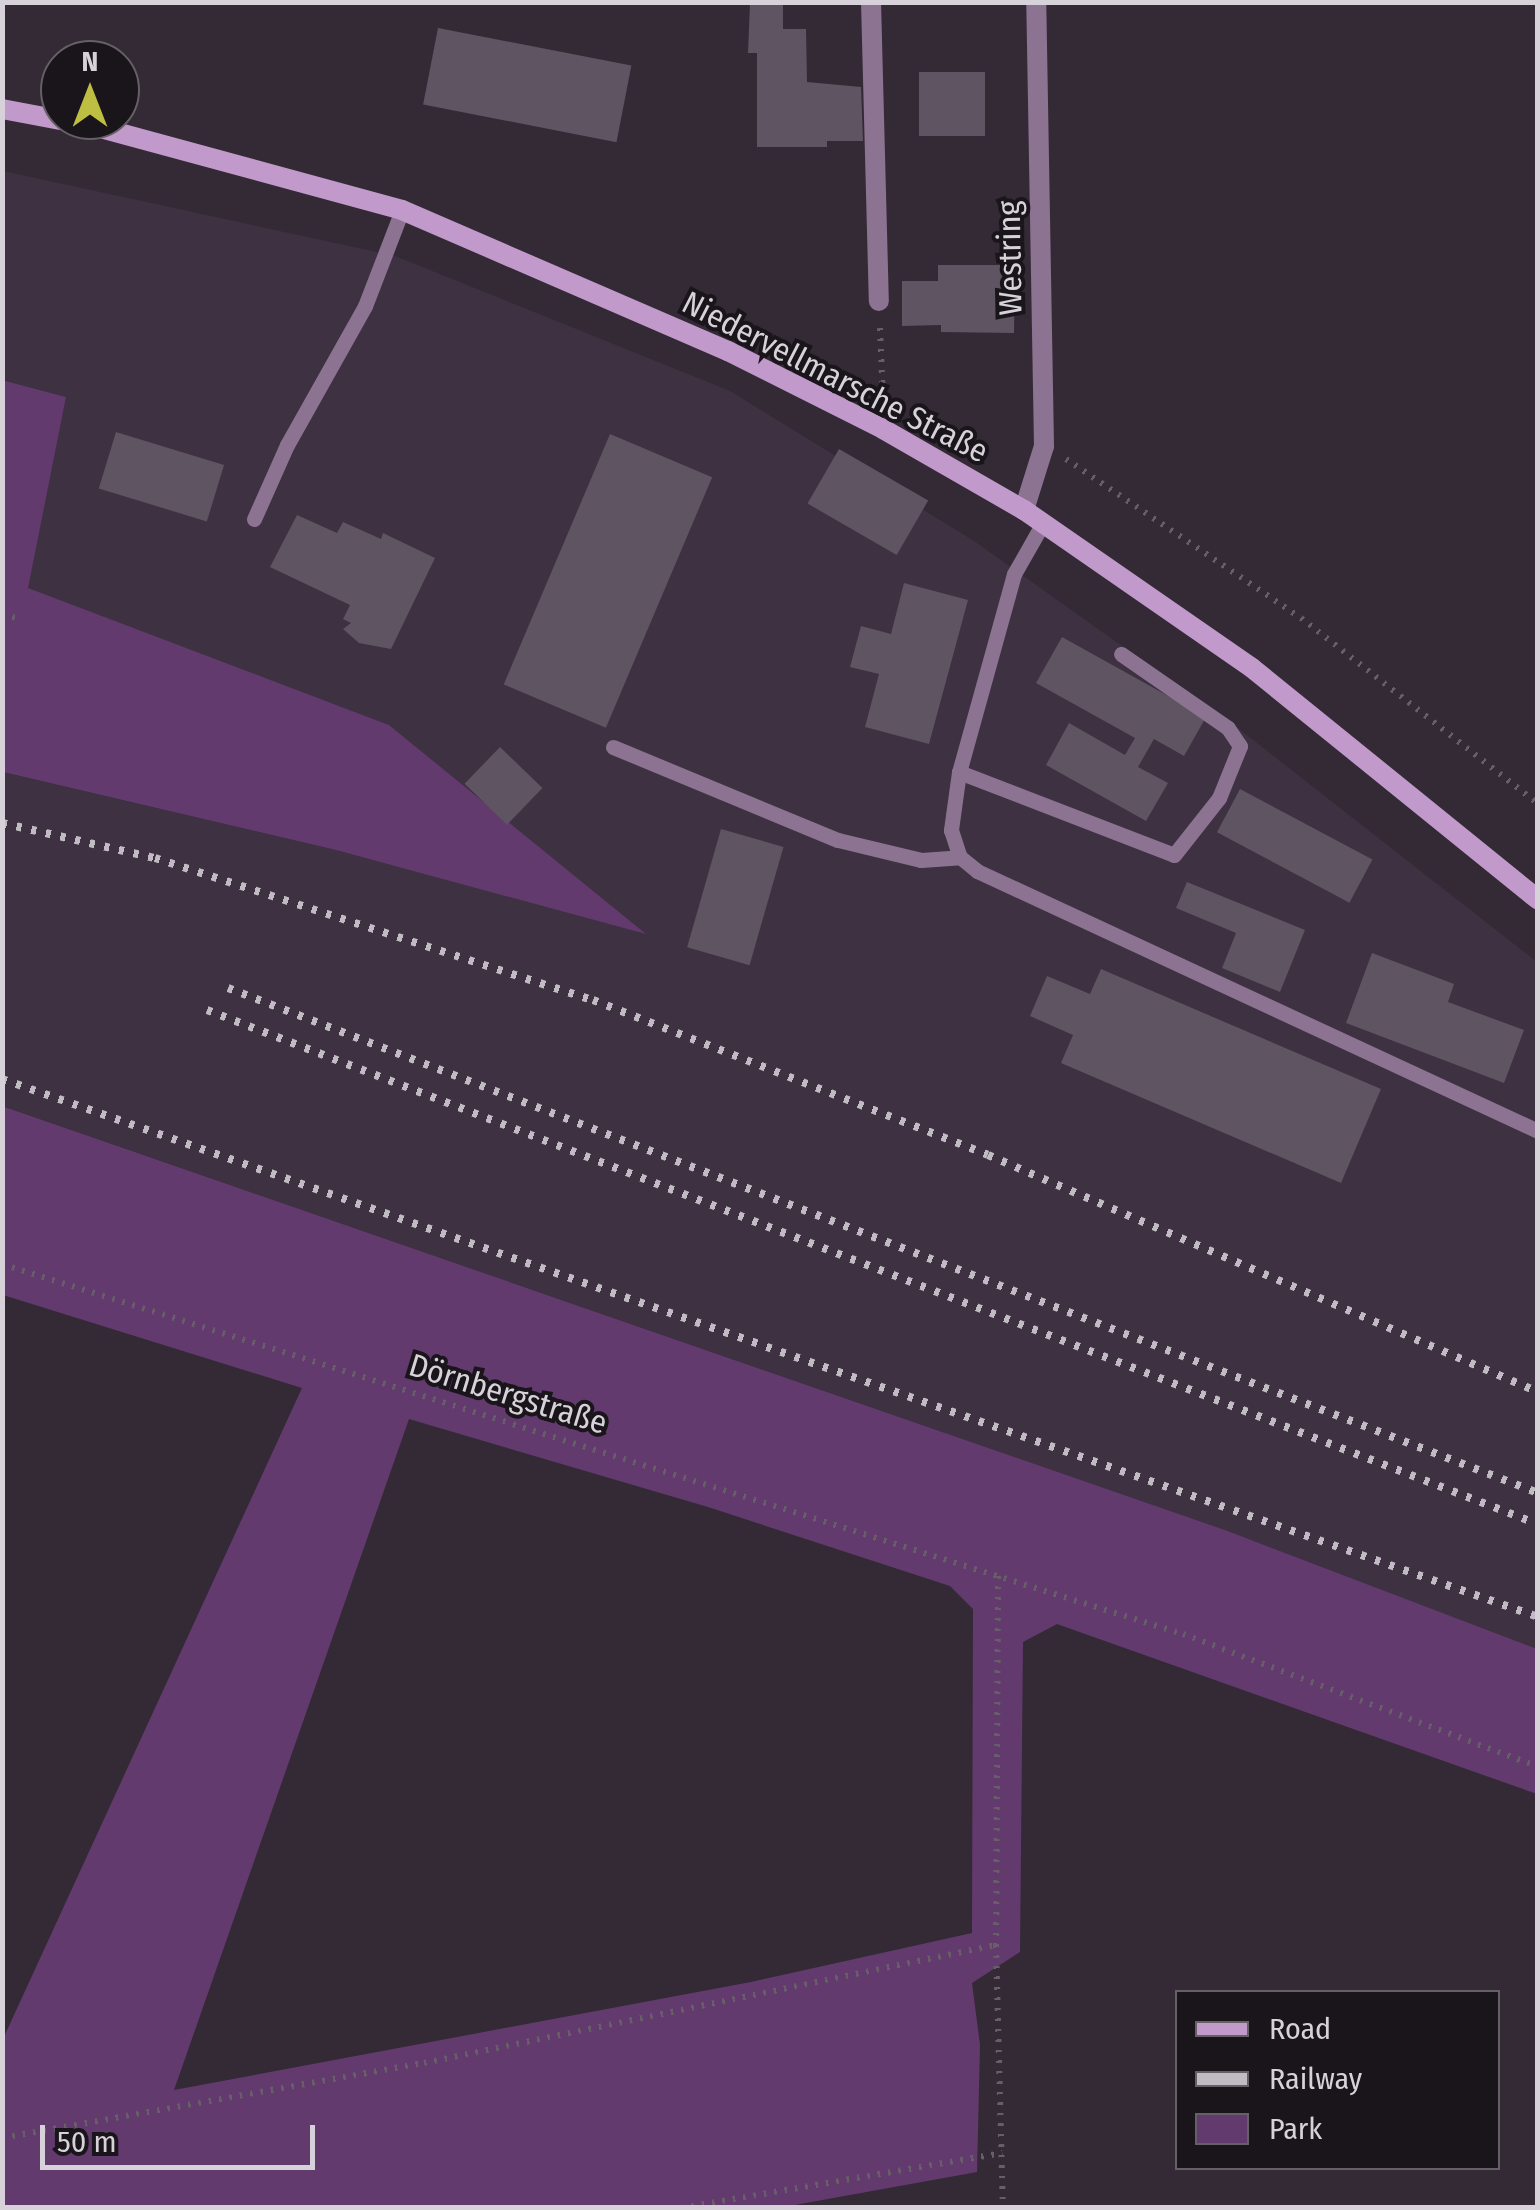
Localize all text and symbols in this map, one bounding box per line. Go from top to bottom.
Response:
north arrow [40,40,140,140]
text: N [82,45,98,78]
street label: Westring [990,200,1030,316]
street label: Niedervellmarsche Straße [676,283,994,471]
street label: Dörnbergstraße [404,1346,612,1442]
legend [1175,1990,1500,2170]
text: Road [1269,2011,1331,2047]
text: Railway [1269,2061,1362,2097]
scale bar [45,2105,320,2167]
text: Park [1269,2111,1322,2147]
text: 50 m [57,2124,117,2160]

